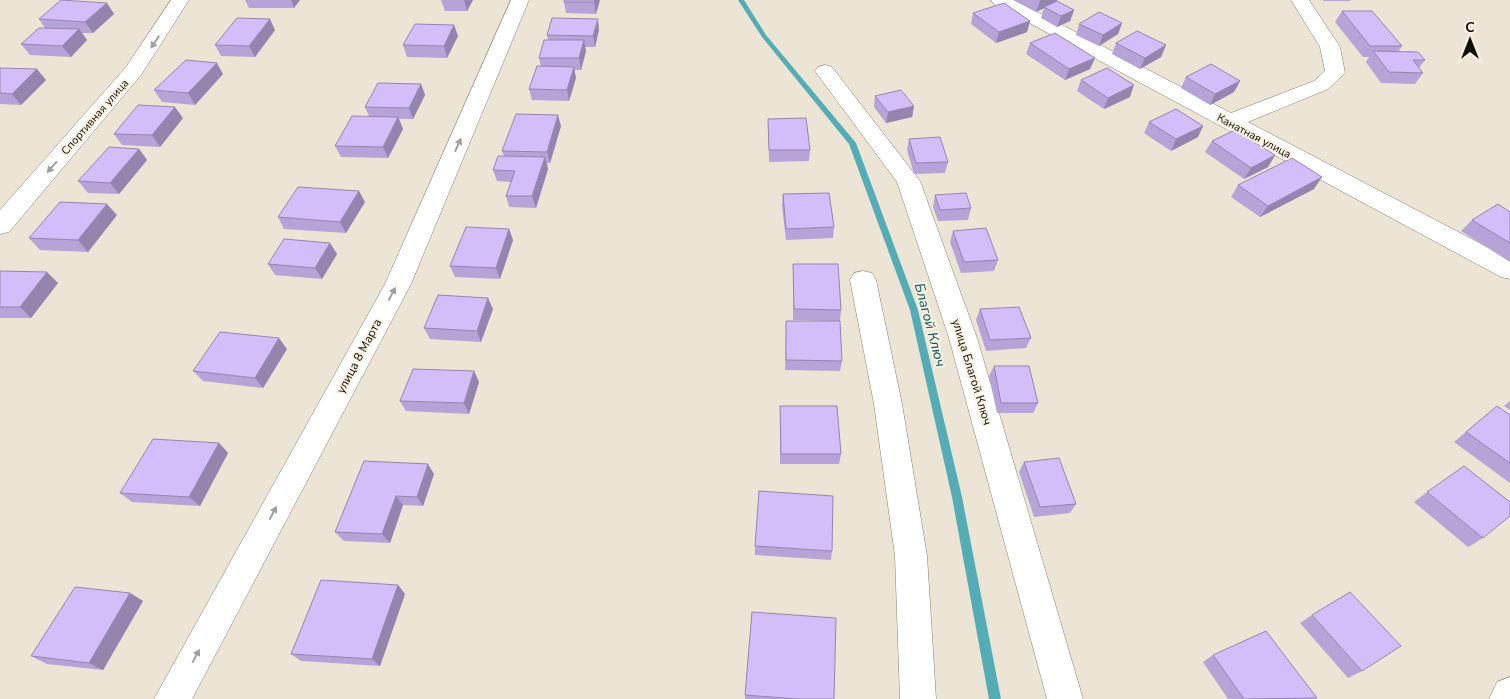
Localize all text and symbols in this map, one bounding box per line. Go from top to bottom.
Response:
north arrow [1445,15,1495,65]
text: С [1465,18,1475,37]
one-way arrow [150,35,159,48]
street label: Спортивная улица [58,76,132,158]
street label: Канатная улица [1214,110,1294,162]
one-way arrow [455,138,463,152]
one-way arrow [46,161,58,173]
water label: Благой Ключ [910,281,950,369]
one-way arrow [388,287,397,300]
street label: улица 8 Марта [333,316,385,396]
street label: улица Благой Ключ [948,317,996,427]
one-way arrow [269,506,277,521]
one-way arrow [192,649,200,663]

